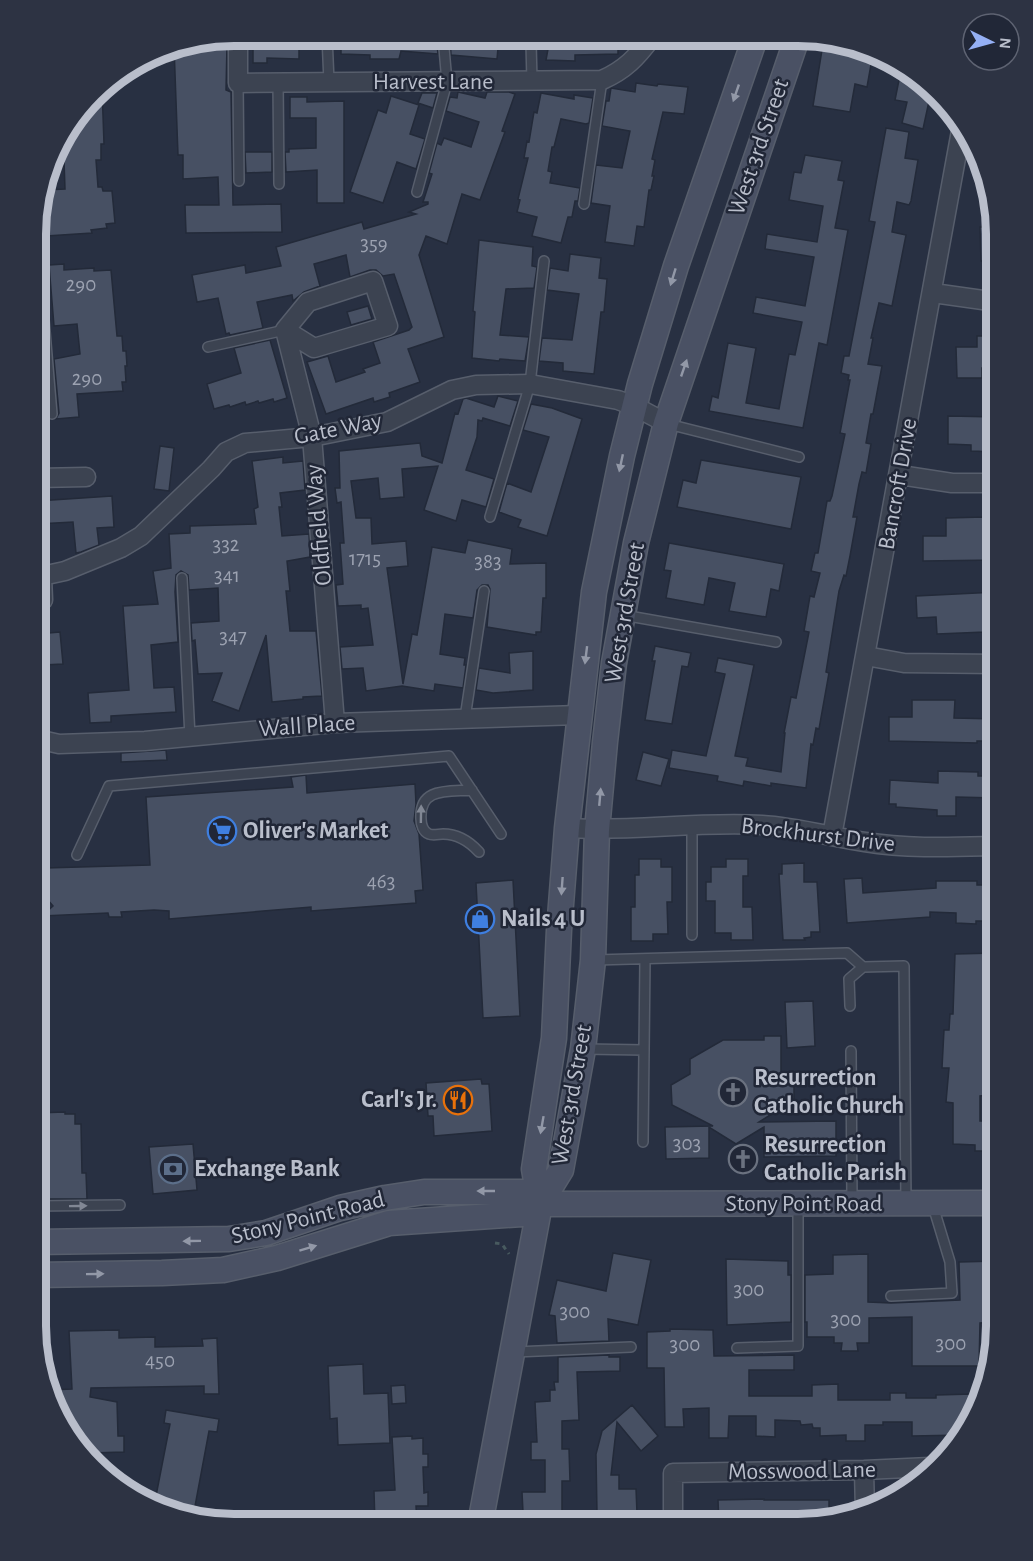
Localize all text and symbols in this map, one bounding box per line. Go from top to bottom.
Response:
north arrow [961,12,1021,72]
text: N [996,37,1013,49]
street label: Harvest Lane [373,70,493,94]
street label: West 3rd Street [724,75,794,218]
one-way arrow [730,84,740,102]
house number: 359 [360,233,388,254]
one-way arrow [668,268,677,286]
house number: 290 [66,274,96,295]
one-way arrow [680,359,690,377]
house number: 290 [72,368,102,389]
street label: Gate Way [292,409,384,449]
street label: Bancroft Drive [875,416,921,552]
one-way arrow [615,454,625,472]
street label: Oldfield Way [302,463,336,587]
house number: 332 [213,534,239,555]
street label: West 3rd Street [601,540,649,685]
house number: 1715 [349,548,381,569]
house number: 383 [474,551,502,572]
house number: 341 [214,565,240,586]
house number: 347 [219,626,247,647]
one-way arrow [581,645,591,664]
street label: Wall Place [258,711,356,741]
one-way arrow [595,788,605,807]
one-way arrow [416,804,426,823]
street label: Brockhurst Drive [740,814,896,856]
supermarket icon: Oliver's Market [206,815,238,847]
place label: Oliver's Market [243,819,388,843]
house number: 463 [367,871,395,892]
one-way arrow [558,877,567,896]
shop icon: Nails 4 U [464,903,496,935]
place label: Nails 4 U [501,907,585,931]
street label: West 3rd Street [548,1022,596,1167]
place label: Resurrection Catholic Church [754,1066,904,1118]
church icon: Resurrection Catholic Church [717,1076,749,1108]
restaurant icon: Carl's Jr. [442,1084,474,1116]
place label: Carl's Jr. [361,1088,437,1112]
one-way arrow [537,1115,546,1134]
house number: 303 [673,1133,701,1154]
place label: Resurrection Catholic Parish [764,1133,907,1185]
church icon: Resurrection Catholic Parish [727,1143,759,1175]
bank icon: Exchange Bank [157,1153,189,1185]
place label: Exchange Bank [194,1157,340,1181]
one-way arrow [476,1186,495,1196]
street label: Stony Point Road [229,1187,387,1249]
street label: Stony Point Road [725,1192,883,1216]
one-way arrow [69,1201,88,1210]
one-way arrow [182,1236,201,1245]
one-way arrow [299,1243,317,1253]
one-way arrow [85,1269,104,1279]
house number: 300 [734,1279,764,1300]
house number: 300 [560,1301,590,1322]
house number: 300 [831,1309,861,1330]
house number: 300 [936,1333,966,1354]
house number: 300 [670,1334,700,1355]
house number: 450 [145,1350,175,1371]
street label: Mosswood Lane [728,1458,876,1484]

